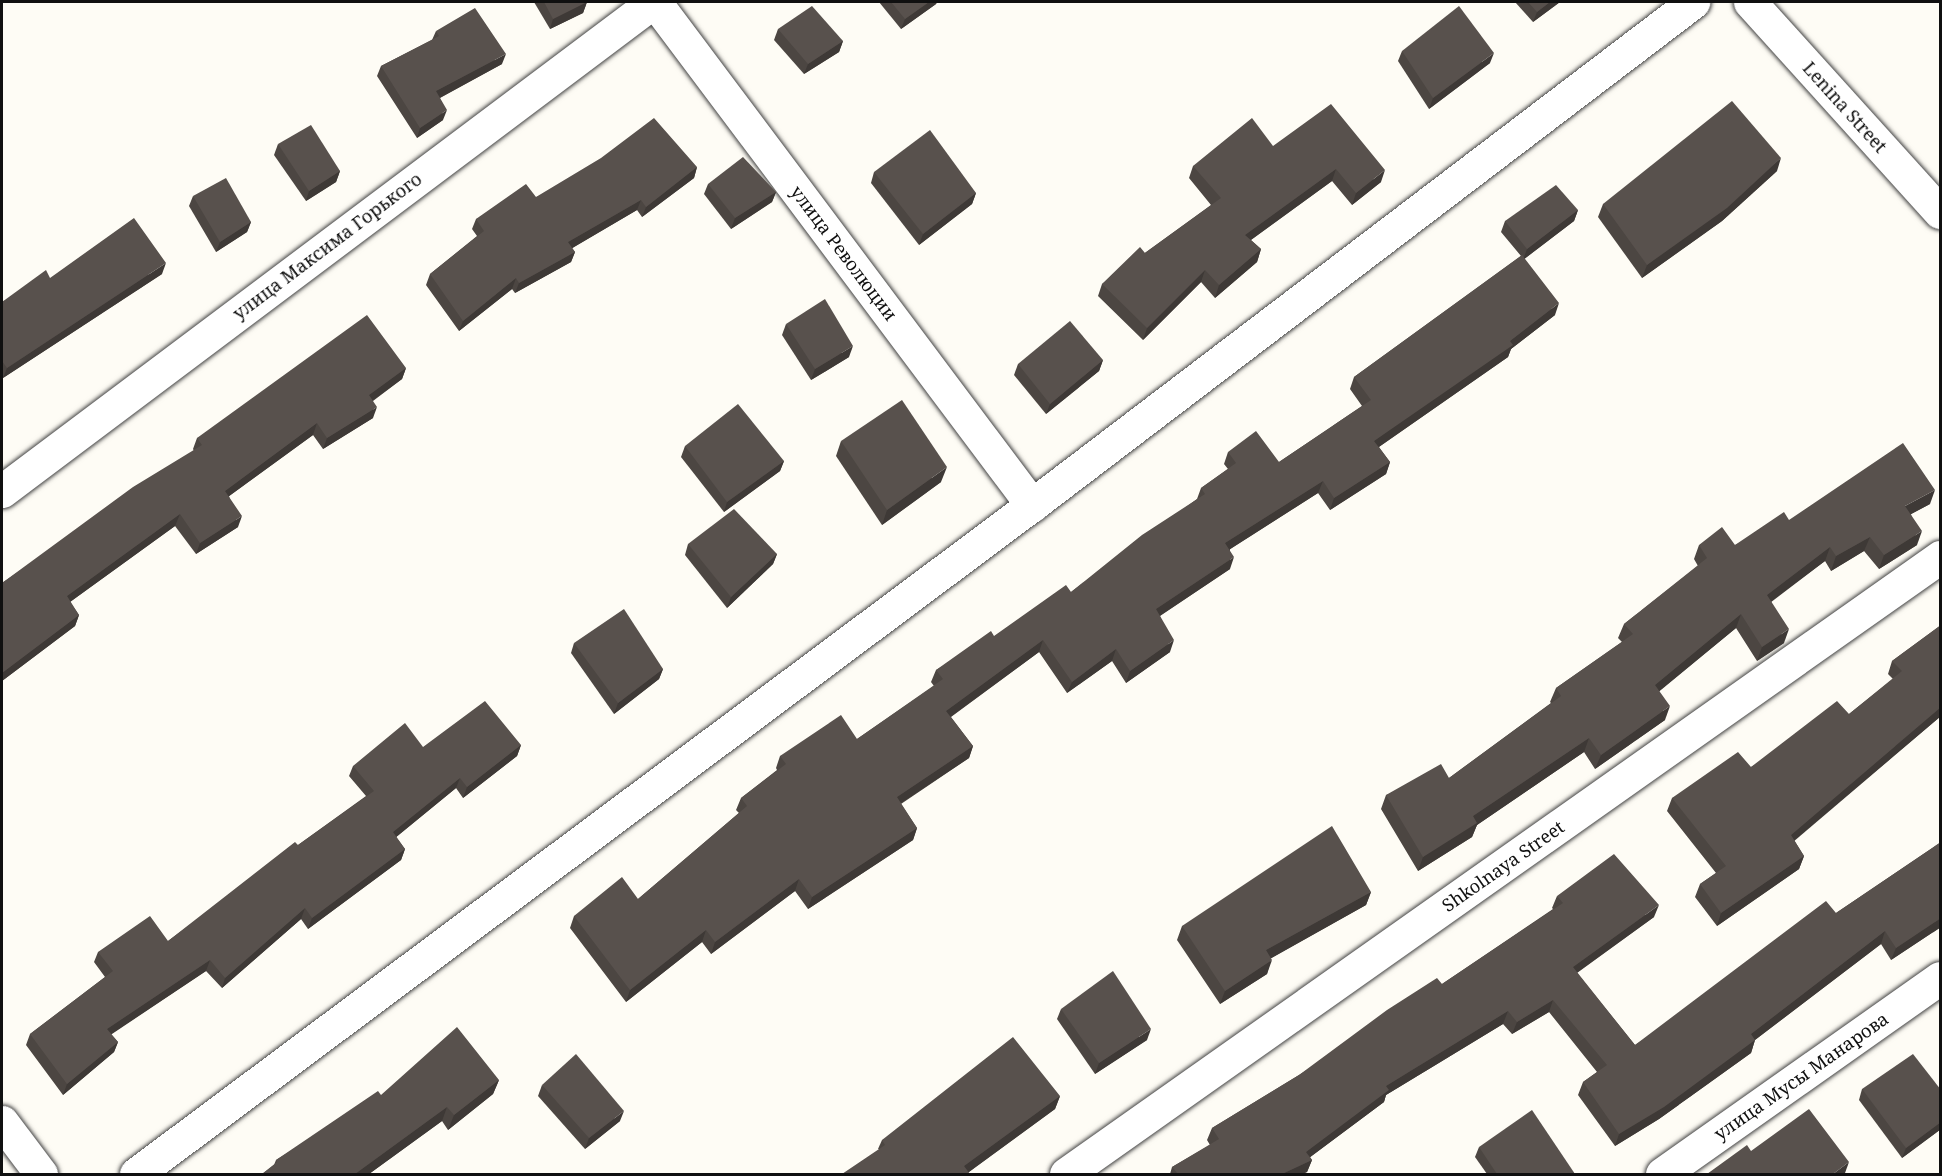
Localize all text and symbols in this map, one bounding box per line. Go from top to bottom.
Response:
street label: Lenina Street [1799,57,1891,157]
street label: улица Максима Горького [228,168,426,324]
street label: улица Революции [786,181,902,325]
street label: Shkolnaya Street [1438,816,1568,916]
street label: улица Мусы Манарова [1710,1008,1892,1144]

